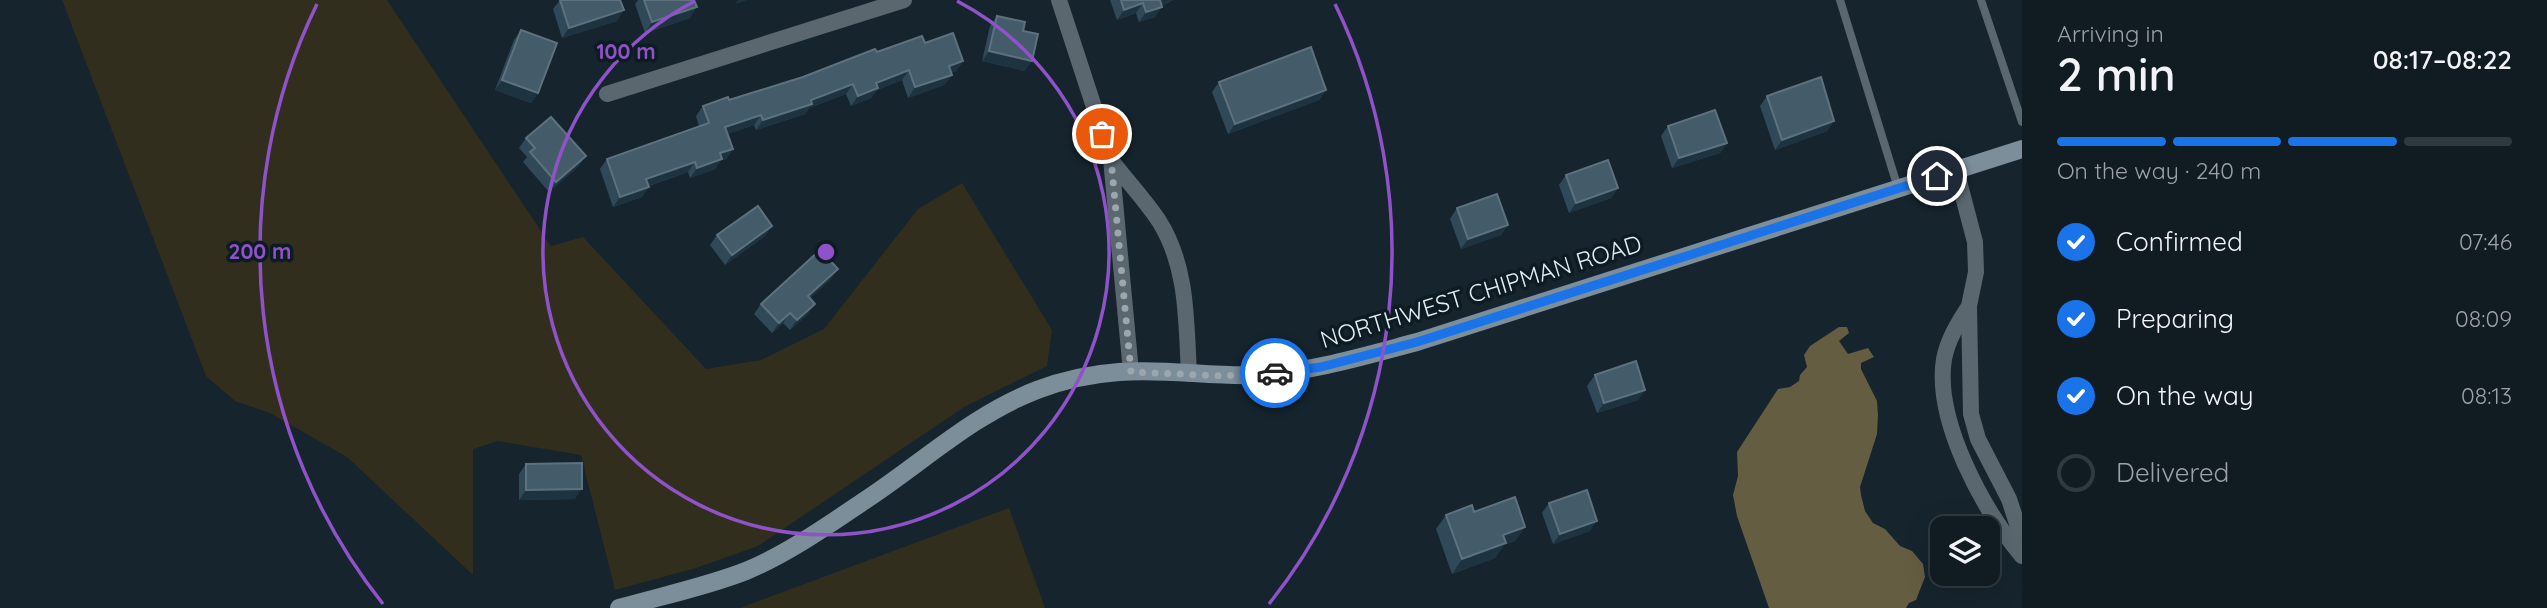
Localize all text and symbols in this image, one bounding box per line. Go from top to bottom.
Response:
text: Arriving in [2057,19,2164,48]
text: 100 m [596,38,656,64]
text: 08:17–08:22 [2373,43,2512,76]
text: 2 min [2057,45,2176,103]
pin [1072,104,1132,164]
icon: bag [1083,115,1121,153]
pin [1907,146,1967,206]
text: On the way · 240 m [2057,156,2261,185]
icon: home [1918,157,1956,195]
icon: check [2057,223,2095,261]
text: Confirmed [2116,225,2243,258]
text: 07:46 [2459,227,2512,256]
street label: NORTHWEST CHIPMAN ROAD [1316,228,1645,354]
text: 200 m [229,238,291,264]
centre of rings [814,240,838,264]
icon: check [2057,300,2095,338]
text: Preparing [2116,302,2234,335]
text: 08:09 [2455,304,2512,333]
courier [1240,338,1310,408]
icon: car [1256,354,1294,392]
icon: check [2057,377,2095,415]
text: On the way [2116,379,2254,412]
text: 08:13 [2461,381,2512,410]
text: Delivered [2116,456,2229,489]
map controls [1930,516,2000,586]
button: layers [1930,516,2000,586]

